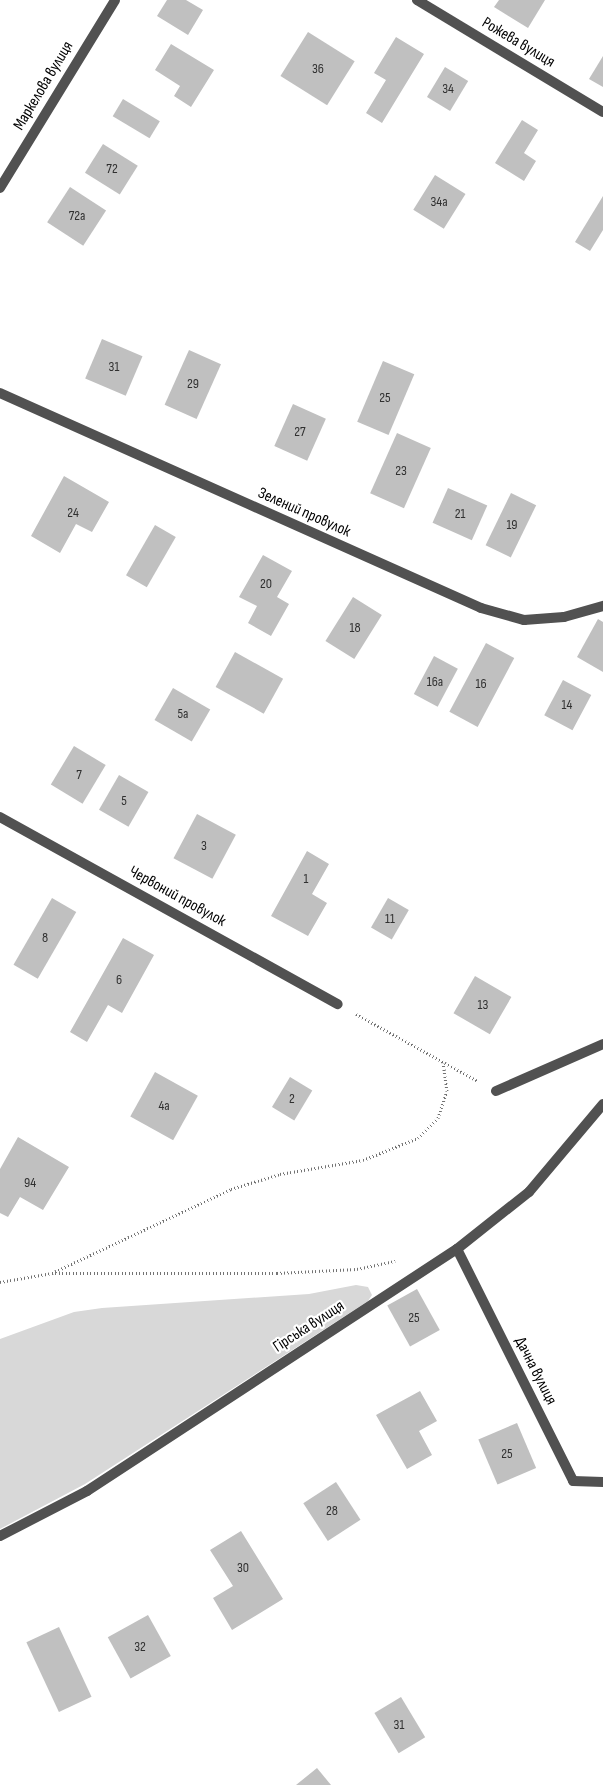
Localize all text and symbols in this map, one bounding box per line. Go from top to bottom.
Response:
street label: Рожева вулиця [478,14,558,72]
street label: Маркелова вулиця [10,38,78,134]
house number: 36 [312,61,324,77]
house number: 34 [442,81,454,97]
house number: 72 [106,161,118,177]
house number: 34а [430,194,448,210]
house number: 72а [69,208,85,224]
house number: 31 [109,359,119,375]
house number: 29 [187,376,199,392]
house number: 25 [379,390,391,406]
house number: 27 [294,424,306,440]
house number: 23 [395,463,407,479]
street label: Зелений провулок [255,484,353,542]
house number: 24 [67,505,79,521]
house number: 21 [455,506,465,522]
house number: 19 [506,517,518,533]
house number: 20 [260,576,272,592]
house number: 18 [349,620,361,636]
house number: 16а [427,674,443,690]
house number: 16 [475,676,487,692]
house number: 14 [562,697,572,713]
house number: 5а [177,706,189,722]
house number: 7 [76,767,82,783]
house number: 5 [121,793,127,809]
house number: 3 [201,838,207,854]
street label: Червоний провулок [125,862,229,932]
house number: 1 [304,871,308,887]
house number: 11 [385,911,395,927]
house number: 8 [42,930,48,946]
house number: 6 [116,972,122,988]
house number: 13 [478,997,488,1013]
house number: 2 [289,1091,295,1107]
house number: 4а [158,1098,170,1114]
house number: 94 [24,1175,36,1191]
street label: Гірська вулиця [270,1297,348,1357]
house number: 25 [408,1310,420,1326]
street label: Дачна вулиця [510,1334,560,1408]
house number: 25 [501,1446,513,1462]
house number: 28 [326,1503,338,1519]
house number: 30 [237,1560,249,1576]
house number: 32 [134,1639,146,1655]
house number: 31 [394,1717,404,1733]

